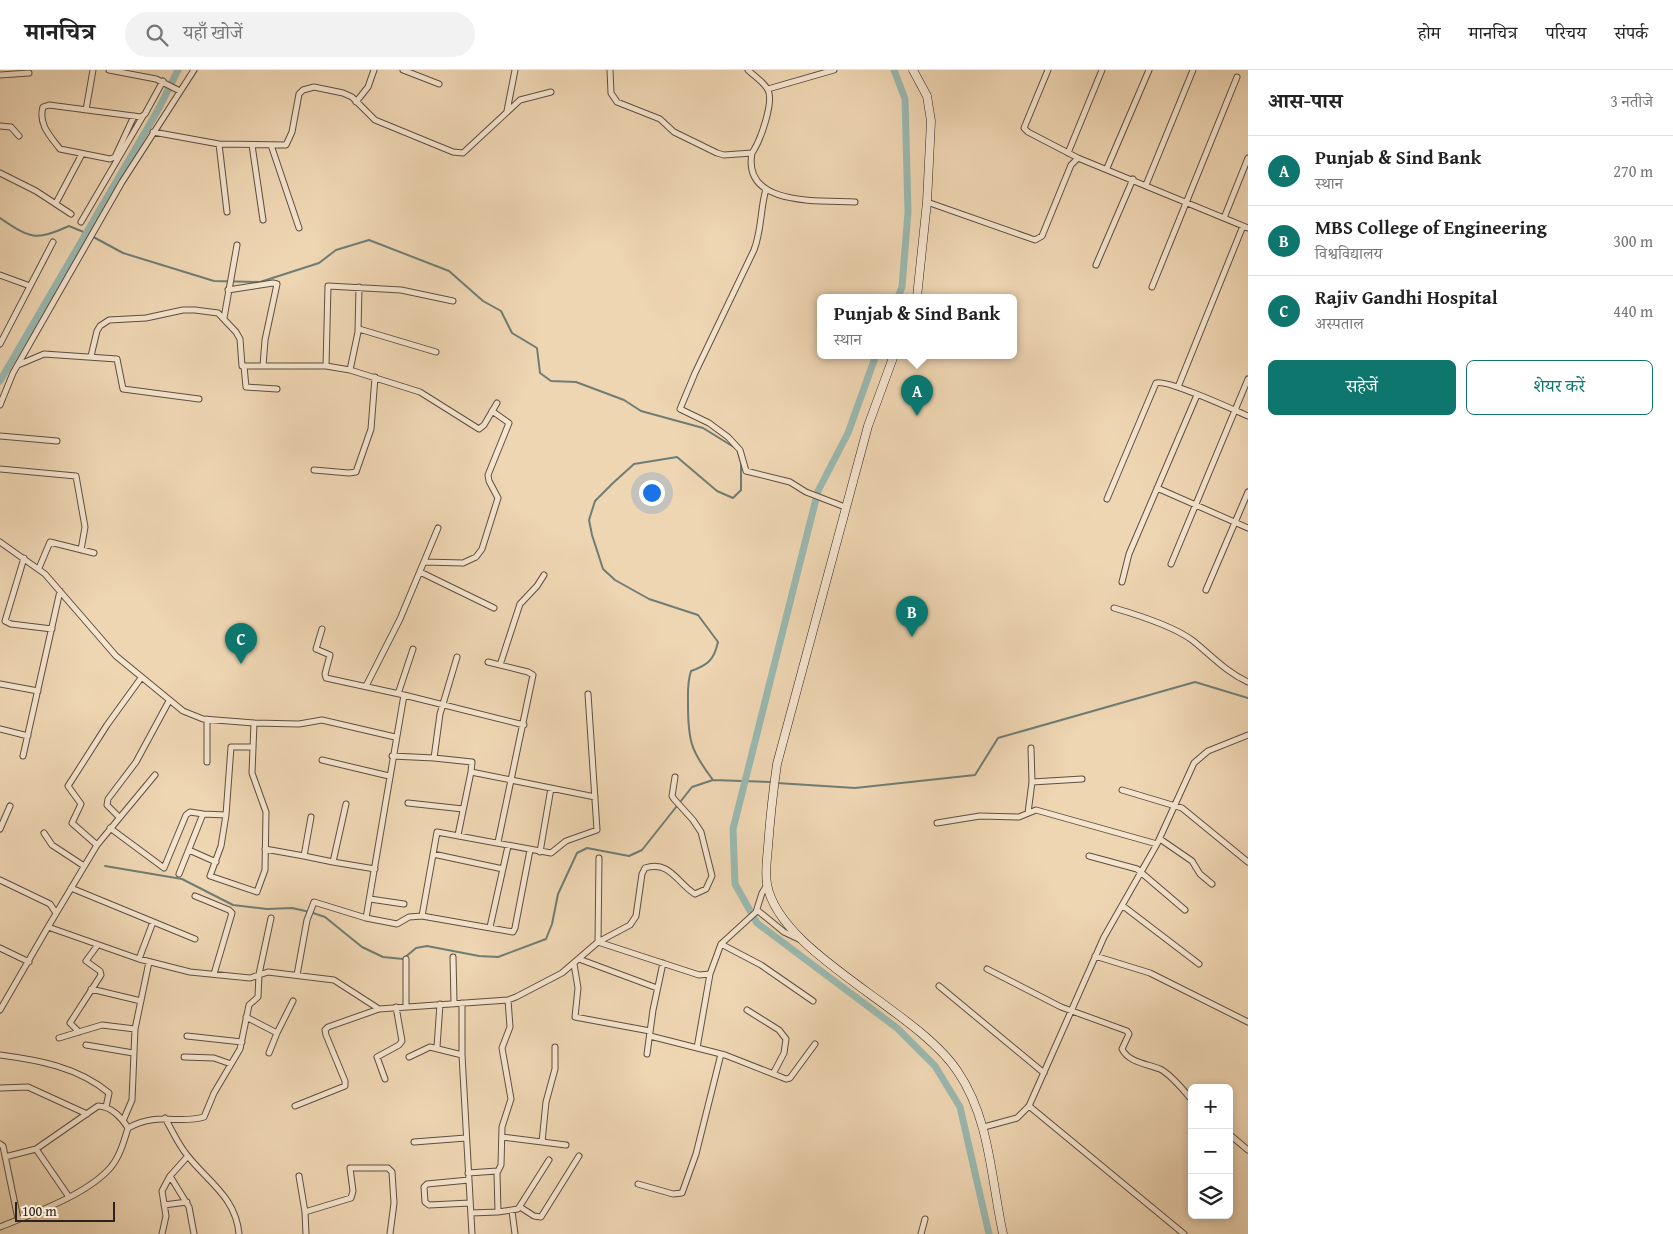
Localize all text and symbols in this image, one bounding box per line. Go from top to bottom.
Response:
search box [125,12,475,57]
text: मानचित्र [25,14,95,49]
text: यहाँ खोजें [183,18,243,46]
text: होम [1418,19,1441,46]
text: मानचित्र [1469,19,1517,46]
text: परिचय [1545,19,1586,46]
text: संपर्क [1614,19,1648,46]
icon: search [143,21,171,49]
text: आस-पास [1268,85,1342,116]
text: 3 नतीजे [1610,89,1653,113]
text: Punjab & Sind Bank [1315,143,1481,171]
text: A [1279,159,1289,183]
text: 270 m [1613,159,1653,183]
text: स्थान [1315,171,1343,195]
text: MBS College of Engineering [1315,213,1547,241]
text: B [1279,229,1289,253]
text: 300 m [1613,229,1653,253]
text: विश्वविद्यालय [1315,241,1382,265]
text: Rajiv Gandhi Hospital [1315,283,1498,311]
popup [817,294,1017,359]
text: Punjab & Sind Bank [834,299,1000,327]
text: C [1279,299,1289,323]
text: 440 m [1613,299,1653,323]
text: अस्पताल [1315,311,1364,335]
text: स्थान [834,327,862,351]
button: सहेजें [1268,360,1456,415]
button: शेयर करें [1466,360,1653,415]
pin: A [901,375,933,416]
your location [639,480,665,506]
pin: B [896,596,928,637]
pin: C [225,623,257,664]
map controls [1188,1084,1233,1219]
button: + [1188,1084,1233,1129]
button: − [1188,1129,1233,1174]
button: layers [1188,1174,1233,1219]
scale bar [15,1199,115,1222]
text: 100 m [22,1201,57,1221]

